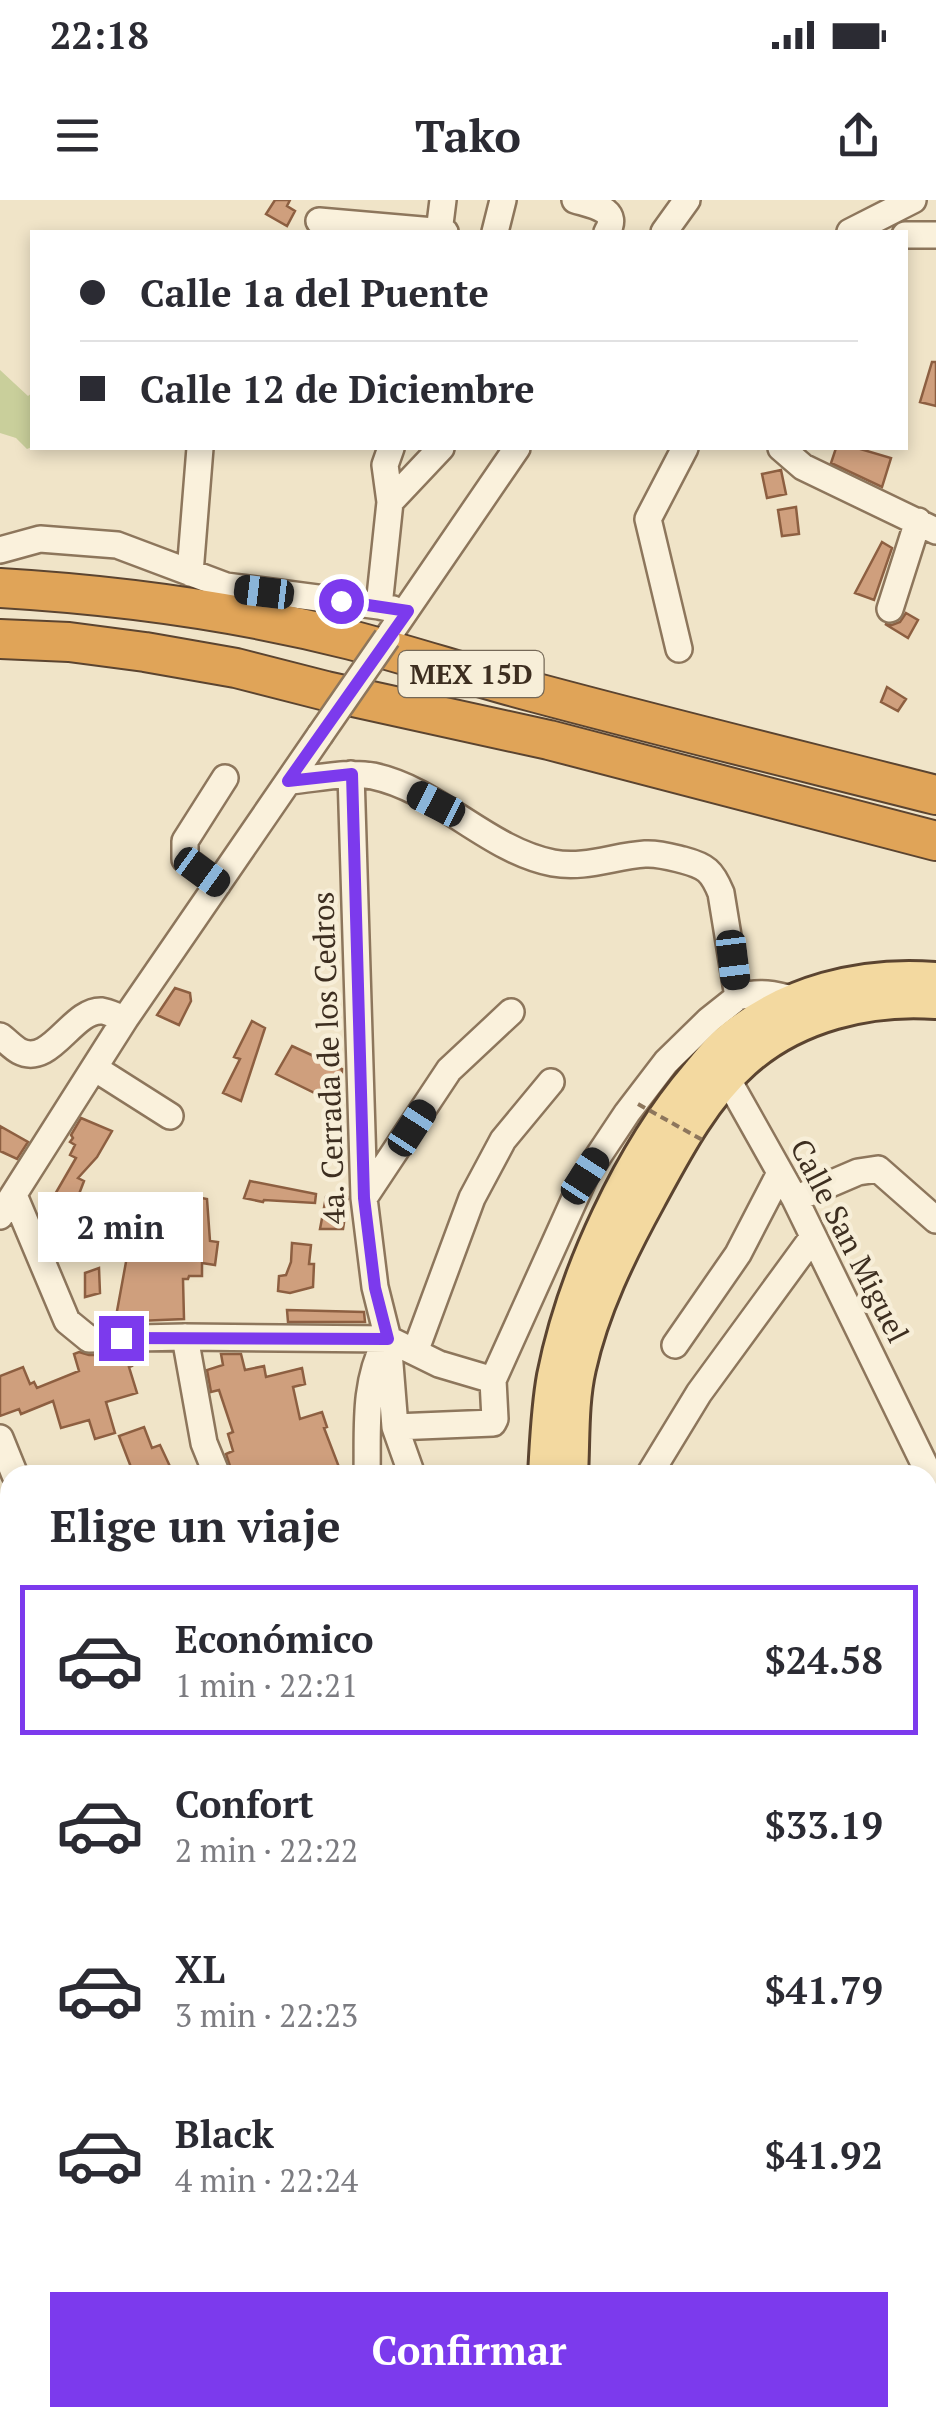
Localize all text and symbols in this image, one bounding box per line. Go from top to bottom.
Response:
text: 22:18 [50,10,149,60]
text: Tako [415,105,521,165]
icon: menu [50,108,105,163]
icon: share [831,108,886,163]
text: Calle 1a del Puente [140,268,489,318]
text: Calle 12 de Diciembre [140,364,535,414]
car [232,573,296,611]
route start [319,579,364,624]
road number: MEX 15D [398,651,544,697]
car [402,777,470,831]
car [169,842,235,902]
street label: 4a. Cerrada de los Cedros [302,891,354,1225]
car [714,928,752,992]
car [383,1095,441,1161]
street label: Calle San Miguel [781,1132,918,1349]
car [556,1143,614,1209]
callout: 2 min [38,1193,204,1263]
text: 2 min [77,1206,164,1248]
route end [99,1316,144,1361]
text: Elige un viaje [50,1495,341,1555]
text: Económico [175,1614,374,1664]
icon: car [55,1615,145,1705]
text: $24.58 [764,1635,883,1685]
text: 1 min · 22:21 [175,1664,358,1706]
text: Confort [175,1779,314,1829]
icon: car [55,1780,145,1870]
text: $33.19 [764,1800,883,1850]
text: 2 min · 22:22 [175,1829,358,1871]
text: XL [175,1944,225,1994]
icon: car [55,1945,145,2035]
text: $41.79 [764,1965,883,2015]
text: 3 min · 22:23 [175,1994,358,2036]
text: Black [175,2109,274,2159]
icon: car [55,2110,145,2200]
text: $41.92 [764,2130,883,2180]
text: 4 min · 22:24 [175,2159,358,2201]
button: Confirmar [50,2292,888,2407]

